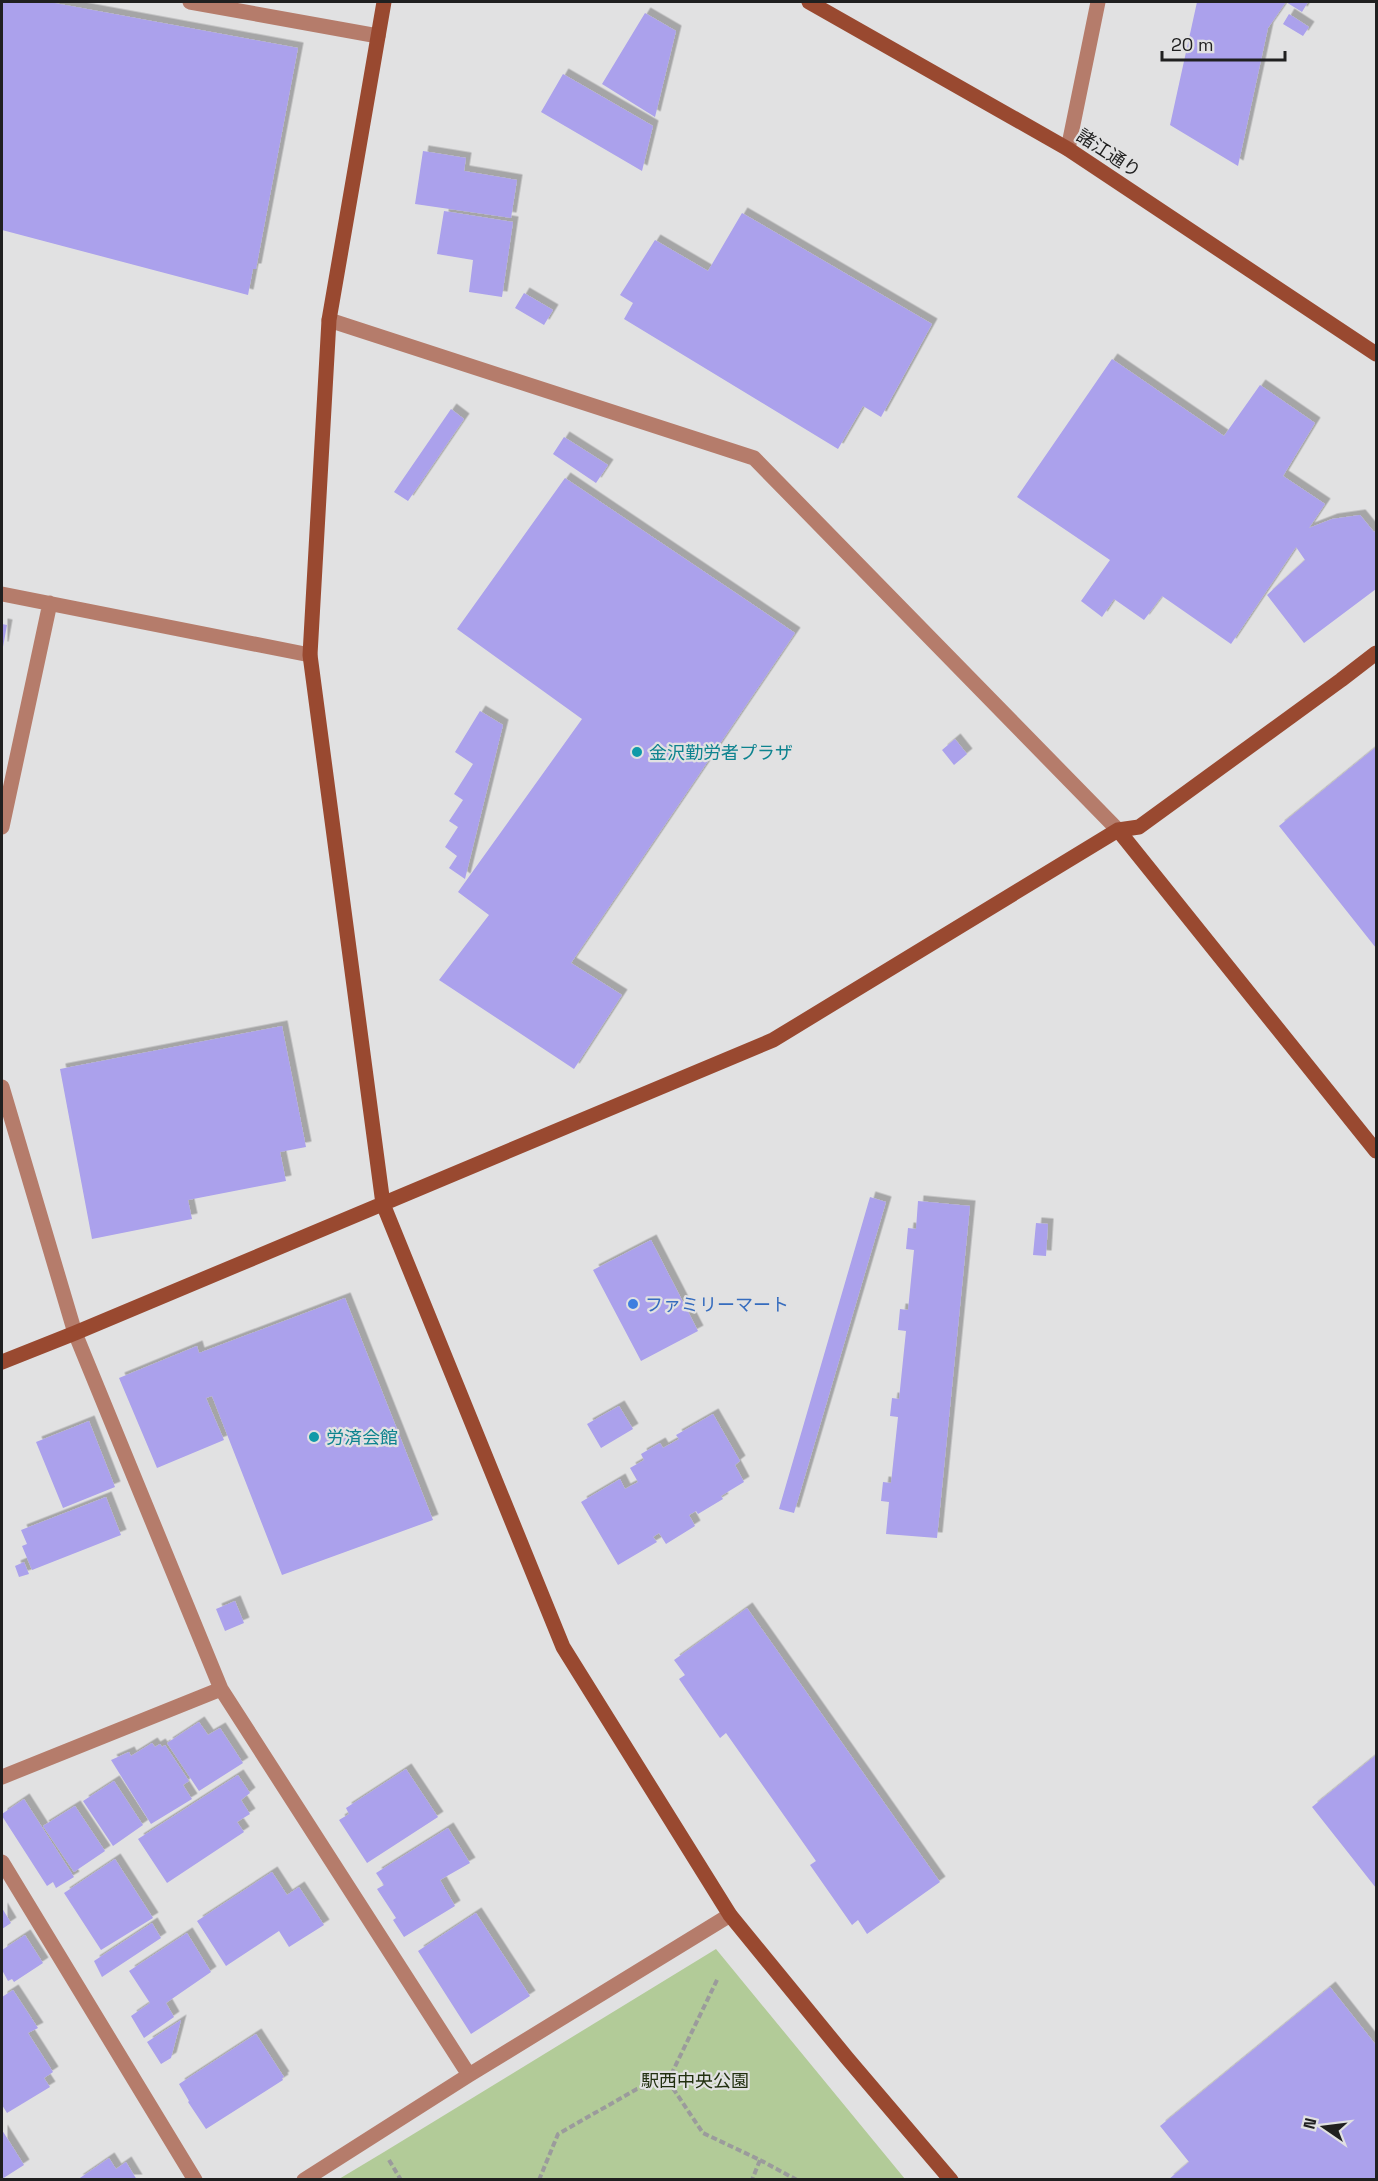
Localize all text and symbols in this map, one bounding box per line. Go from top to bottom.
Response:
scale bar [1162,24,1285,62]
text: 20 m [1171,33,1214,56]
street label: 諸江通り [1073,124,1145,182]
place label: 金沢勤労者プラザ [649,741,793,764]
marker: 金沢勤労者プラザ [630,745,644,759]
place label: ファミリーマート [645,1293,789,1316]
marker: ファミリーマート [626,1297,640,1311]
place label: 労済会館 [326,1426,398,1449]
marker: 労済会館 [307,1430,321,1444]
park label: 駅西中央公園 [641,2069,749,2092]
north arrow [1294,2097,1354,2157]
text: N [1298,2116,1321,2131]

